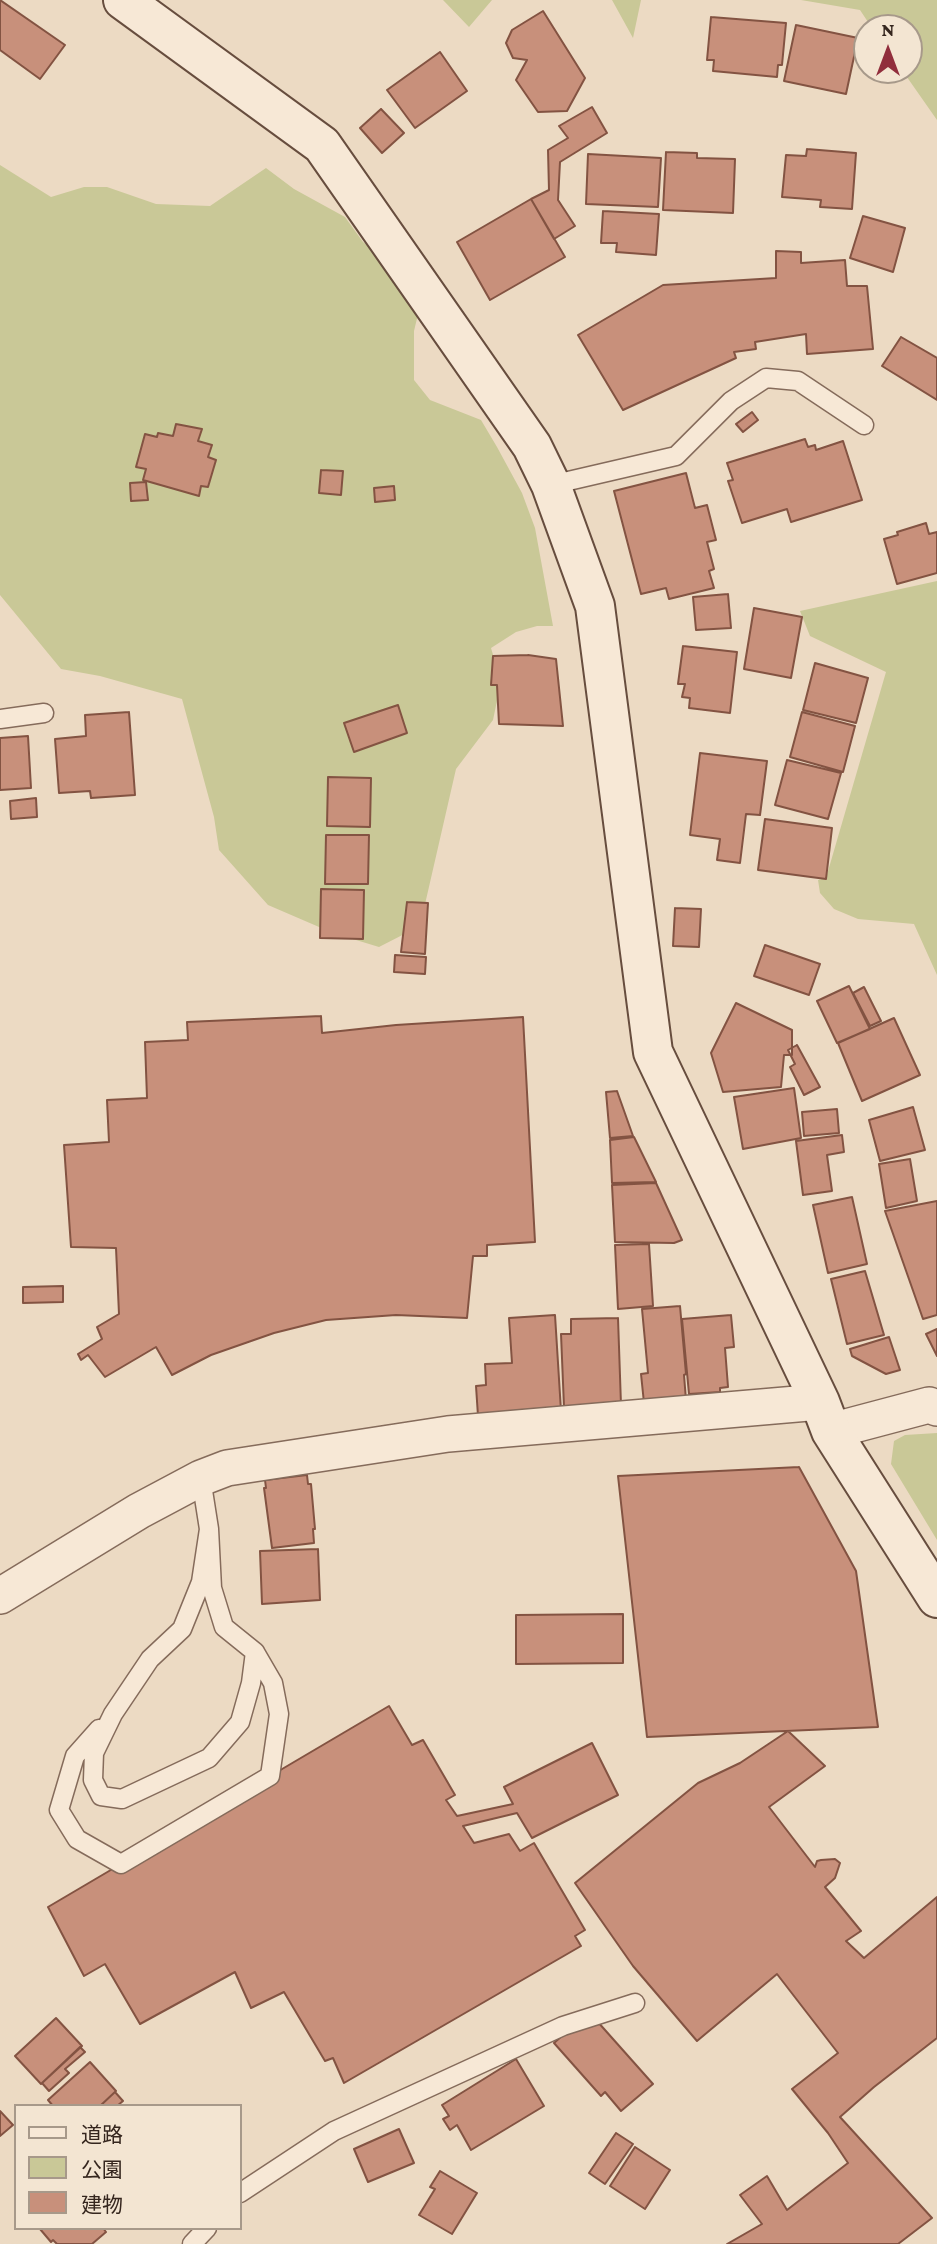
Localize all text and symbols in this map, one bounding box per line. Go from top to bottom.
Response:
north arrow [853,14,923,84]
text: N [882,19,894,40]
legend [14,2104,242,2230]
text: 道路 [81,2123,123,2147]
text: 公園 [81,2158,123,2182]
text: 建物 [81,2193,123,2217]

